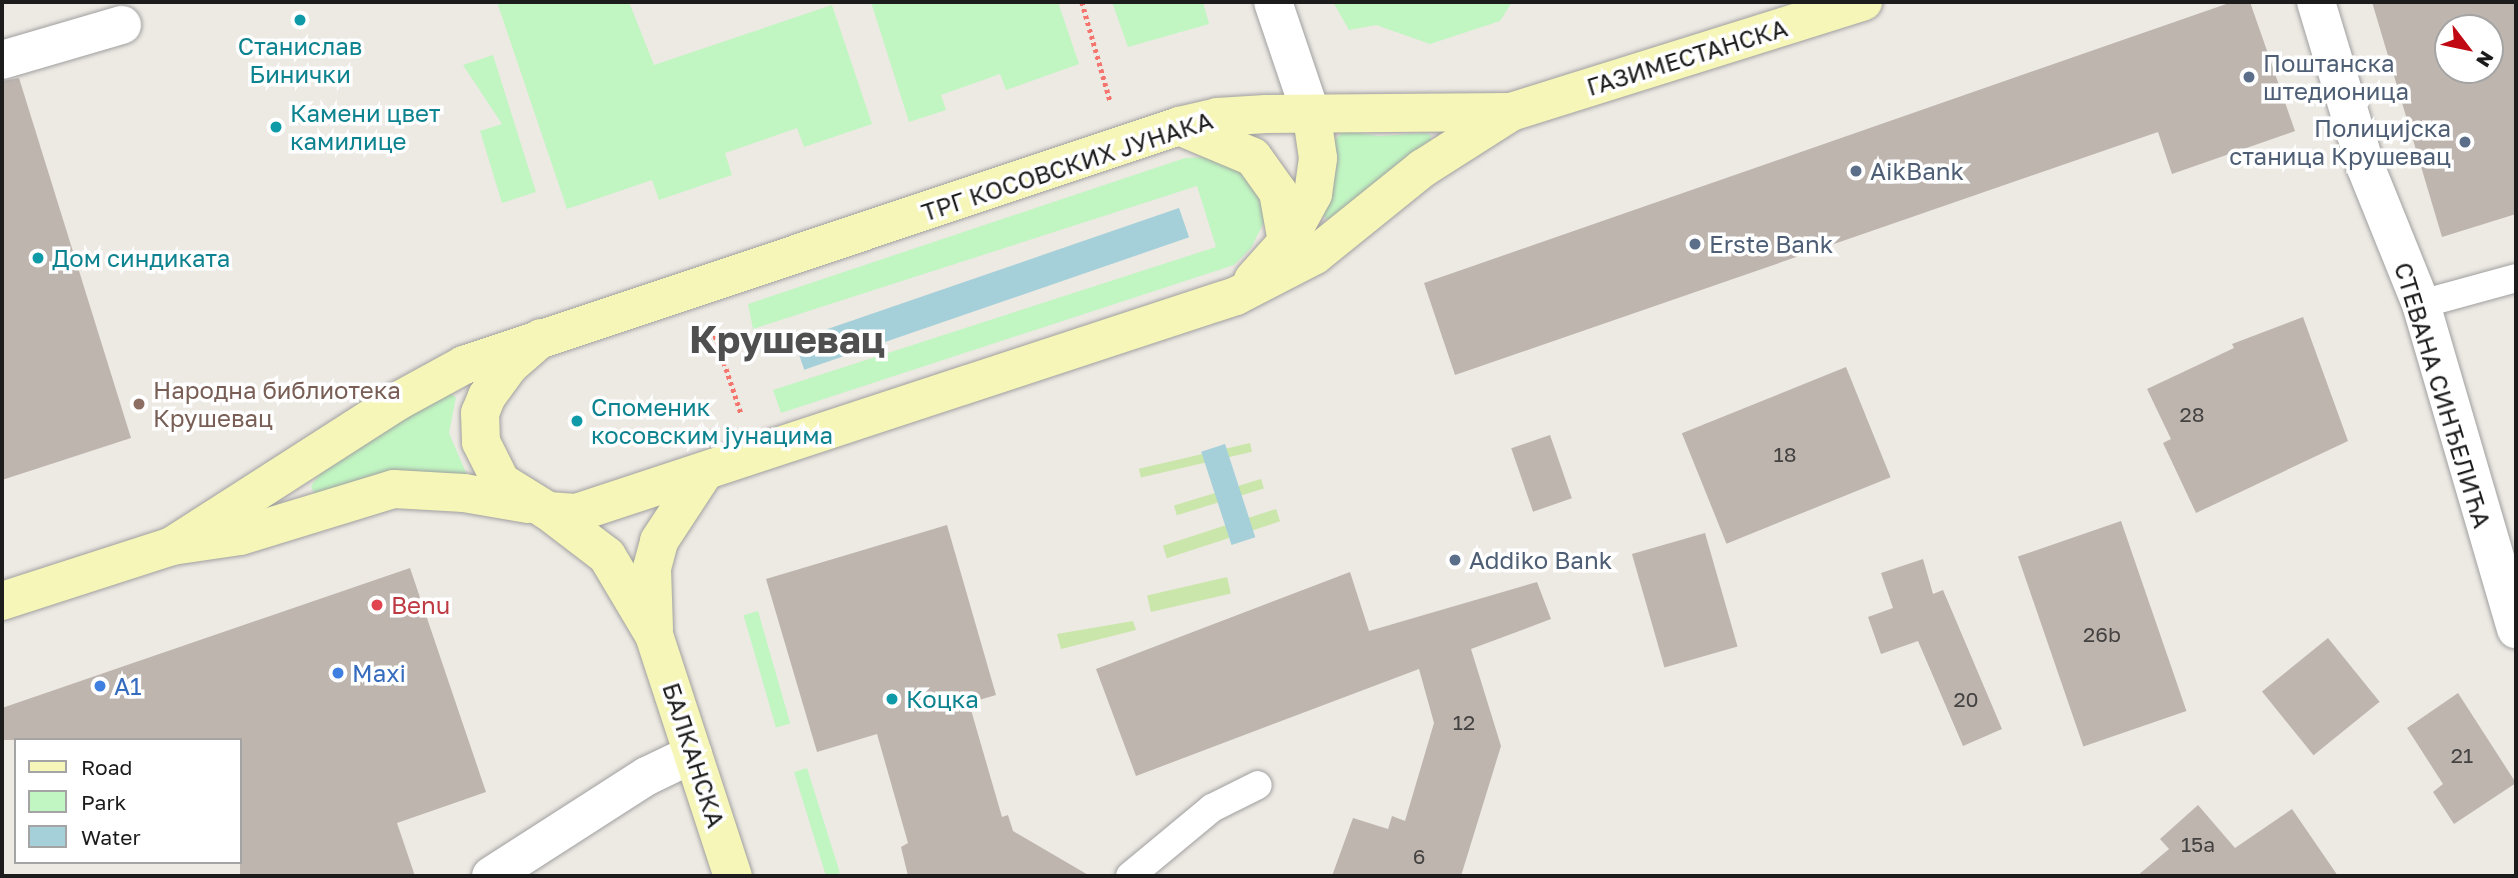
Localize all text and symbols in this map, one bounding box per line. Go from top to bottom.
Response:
marker: Станислав Бинички [292,12,308,28]
street label: ГАЗИМЕСТАНСКА [1583,13,1791,101]
north arrow [2434,14,2504,84]
place label: Станислав Бинички [238,32,362,88]
text: N [2472,47,2499,72]
place label: Поштанска штедионица [2263,49,2409,105]
marker: Поштанска штедионица [2241,69,2257,85]
place label: Камени цвет камилице [290,99,440,155]
street label: ТРГ КОСОВСКИХ ЈУНАКА [918,105,1216,227]
place label: Полицијска станица Крушевац [2229,114,2451,170]
marker: Камени цвет камилице [268,119,284,135]
marker: Полицијска станица Крушевац [2457,134,2473,150]
place label: AikBank [1870,157,1964,185]
marker: AikBank [1848,163,1864,179]
place label: Erste Bank [1709,230,1833,258]
marker: Erste Bank [1687,236,1703,252]
place label: Дом синдиката [52,244,230,272]
marker: Дом синдиката [30,250,46,266]
street label: СТЕВАНА СИНЂЕЛИЋА [2389,259,2497,531]
district label: Крушевац [689,316,885,362]
place label: Народна библиотека Крушевац [153,376,401,432]
place label: Споменик косовским јунацима [591,393,833,449]
marker: Народна библиотека Крушевац [131,396,147,412]
house number: 28 [2180,401,2204,427]
marker: Споменик косовским јунацима [569,413,585,429]
house number: 18 [1774,441,1796,467]
place label: Addiko Bank [1469,546,1612,574]
marker: Addiko Bank [1447,552,1463,568]
place label: Benu [391,591,450,619]
marker: Benu [369,597,385,613]
house number: 26b [2083,621,2121,647]
place label: Maxi [352,659,406,687]
marker: Maxi [330,665,346,681]
place label: A1 [114,672,142,700]
marker: A1 [92,678,108,694]
street label: БАЛКАНСКА [657,679,731,831]
place label: Коцка [906,685,979,713]
house number: 20 [1953,686,1979,712]
marker: Коцка [884,691,900,707]
house number: 12 [1453,709,1475,735]
legend [14,738,242,864]
house number: 21 [2451,742,2473,768]
text: Road [81,754,132,780]
text: Park [81,789,126,815]
text: Water [81,824,141,850]
house number: 15a [2181,831,2215,857]
house number: 6 [1413,843,1425,869]

